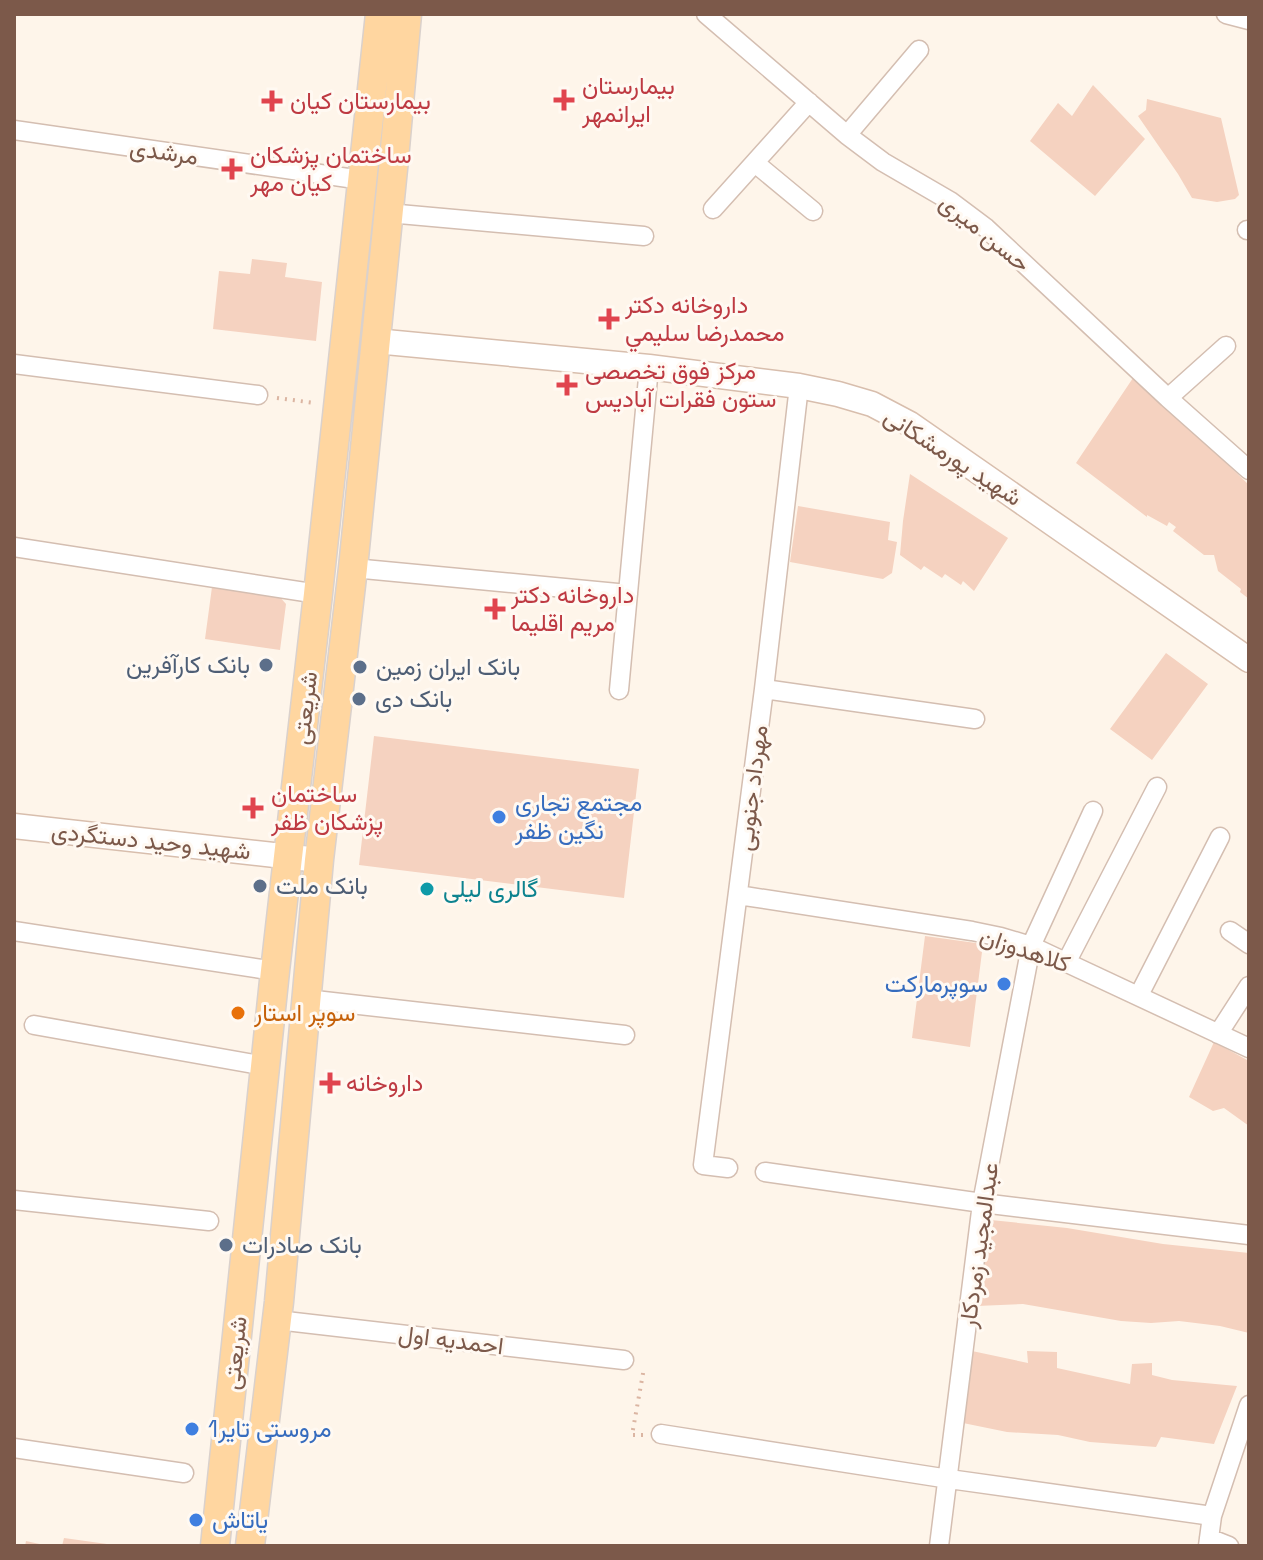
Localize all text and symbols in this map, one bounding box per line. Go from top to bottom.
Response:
place label: بیمارستان ایرانمهر [581,70,675,129]
place label: بیمارستان کیان [290,85,431,116]
marker: بیمارستان ایرانمهر [553,89,575,111]
marker: بیمارستان کیان [261,90,283,112]
street label: مرشدی [128,131,200,172]
place label: ساختمان پزشکان کیان مهر [249,139,412,198]
marker: ساختمان پزشکان کیان مهر [221,158,243,180]
street label: حسن میری [933,186,1037,279]
place label: داروخانه دكتر محمدرضا سليمي [624,289,785,352]
marker: داروخانه دكتر محمدرضا سليمي [600,310,618,328]
place label: مرکز فوق تخصصی ستون فقرات آبادیس [585,355,776,414]
marker: مرکز فوق تخصصی ستون فقرات آبادیس [556,374,578,396]
street label: شهید پورمشکانی [878,400,1028,514]
place label: داروخانه دکتر مریم اقلیما [510,579,634,639]
marker: داروخانه دکتر مریم اقلیما [486,600,504,618]
place label: بانک کارآفرین [126,649,250,680]
place label: بانک ایران زمین [376,651,520,682]
marker: بانک کارآفرین [257,656,275,674]
marker: بانک ایران زمین [351,658,369,676]
street label: شریعتی [285,670,324,746]
place label: بانک دی [375,683,452,714]
marker: بانک دی [350,690,368,708]
street label: مهرداد جنوبی [728,723,775,853]
place label: ساختمان پزشکان ظفر [270,778,383,838]
place label: مجتمع تجاری نگین ظفر [514,787,642,846]
marker: ساختمان پزشکان ظفر [242,797,264,819]
marker: مجتمع تجاری نگین ظفر [490,808,508,826]
street label: شهید وحید دستگردی [50,815,252,866]
place label: بانک ملت [276,870,368,901]
place label: گالری لیلی [443,873,538,904]
marker: بانک ملت [251,877,269,895]
marker: گالری لیلی [418,880,436,898]
street label: کلاهدوزان [976,920,1074,979]
place label: سوپرمارکت [885,968,988,1000]
marker: سوپرمارکت [995,975,1013,993]
place label: سوپر استار [253,997,356,1029]
marker: سوپر استار [229,1004,247,1022]
place label: داروخانه [346,1067,423,1098]
marker: داروخانه [321,1074,339,1092]
street label: عبدالمجید زمردکار [951,1160,1005,1331]
place label: بانک صادرات [242,1229,362,1260]
marker: بانک صادرات [217,1236,235,1254]
street label: شریعتی [215,1315,254,1391]
street label: احمدیه اول [397,1318,505,1361]
place label: مروستی تایر1 [208,1413,332,1444]
marker: مروستی تایر1 [183,1420,201,1438]
place label: یاتاش [212,1504,268,1535]
marker: یاتاش [187,1511,205,1529]

